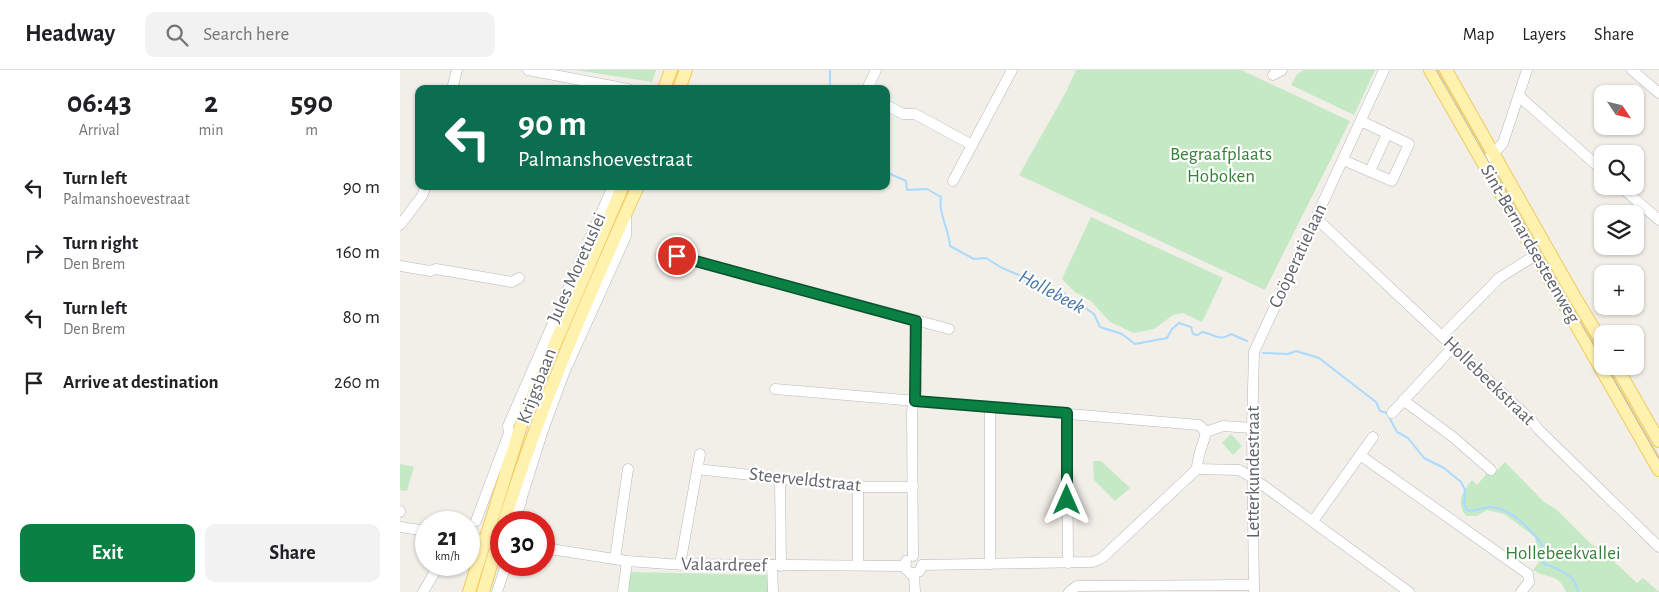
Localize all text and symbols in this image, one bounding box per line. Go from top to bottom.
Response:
search box [145,12,495,57]
icon: search [163,21,191,49]
text: Headway [25,22,115,46]
text: Search here [203,25,289,44]
text: Map [1463,26,1494,44]
text: Layers [1522,26,1566,44]
text: Share [1594,26,1634,44]
north arrow [1594,85,1644,135]
map controls [1594,85,1644,375]
text: 06:43 [67,88,132,118]
text: 2 [204,88,218,118]
text: 590 [290,88,333,118]
icon: left [435,105,500,170]
text: 90 m [518,107,587,142]
text: Arrival [79,122,120,138]
text: min [198,122,223,138]
text: m [305,122,318,138]
park label: Begraafplaats Hoboken [1170,145,1272,186]
button: search [1594,145,1644,195]
text: Palmanshoevestraat [518,148,692,170]
street label: Sint-Bernardsesteenweg [1477,161,1584,327]
text: Turn left [63,169,127,188]
icon: left [20,174,48,202]
text: 90 m [343,178,380,197]
text: Palmanshoevestraat [63,191,190,207]
street label: Coöperatielaan [1266,201,1330,311]
button: layers [1594,205,1644,255]
street label: Jules Moretuslei [544,210,610,326]
text: Turn right [63,234,138,253]
pin [656,235,698,277]
icon: right [20,239,48,267]
icon: arrive [663,242,691,270]
text: 160 m [336,243,380,262]
text: Den Brem [63,256,125,272]
button: + [1594,265,1644,315]
water label: Hollebeek [1016,266,1088,318]
text: Turn left [63,299,127,318]
icon: left [20,304,48,332]
text: 80 m [343,308,380,327]
text: Den Brem [63,321,125,337]
button: − [1594,325,1644,375]
street label: Hollebeekstraat [1440,333,1538,429]
street label: Krijgsbaan [514,346,560,426]
icon: arrive [20,369,48,397]
text: Arrive at destination [63,373,219,392]
text: 260 m [334,373,380,392]
street label: Letterkundestraat [1244,406,1263,538]
street label: Steerveldstraat [748,465,862,495]
position arrow [1040,473,1092,525]
speed limit sign: 30 [490,511,555,576]
button: Exit [20,524,195,582]
button: Share [205,524,380,582]
text: 21 [437,525,458,550]
park label: Hollebeekvallei [1505,544,1621,563]
text: km/h [435,550,460,562]
street label: Valaardreef [681,555,768,575]

